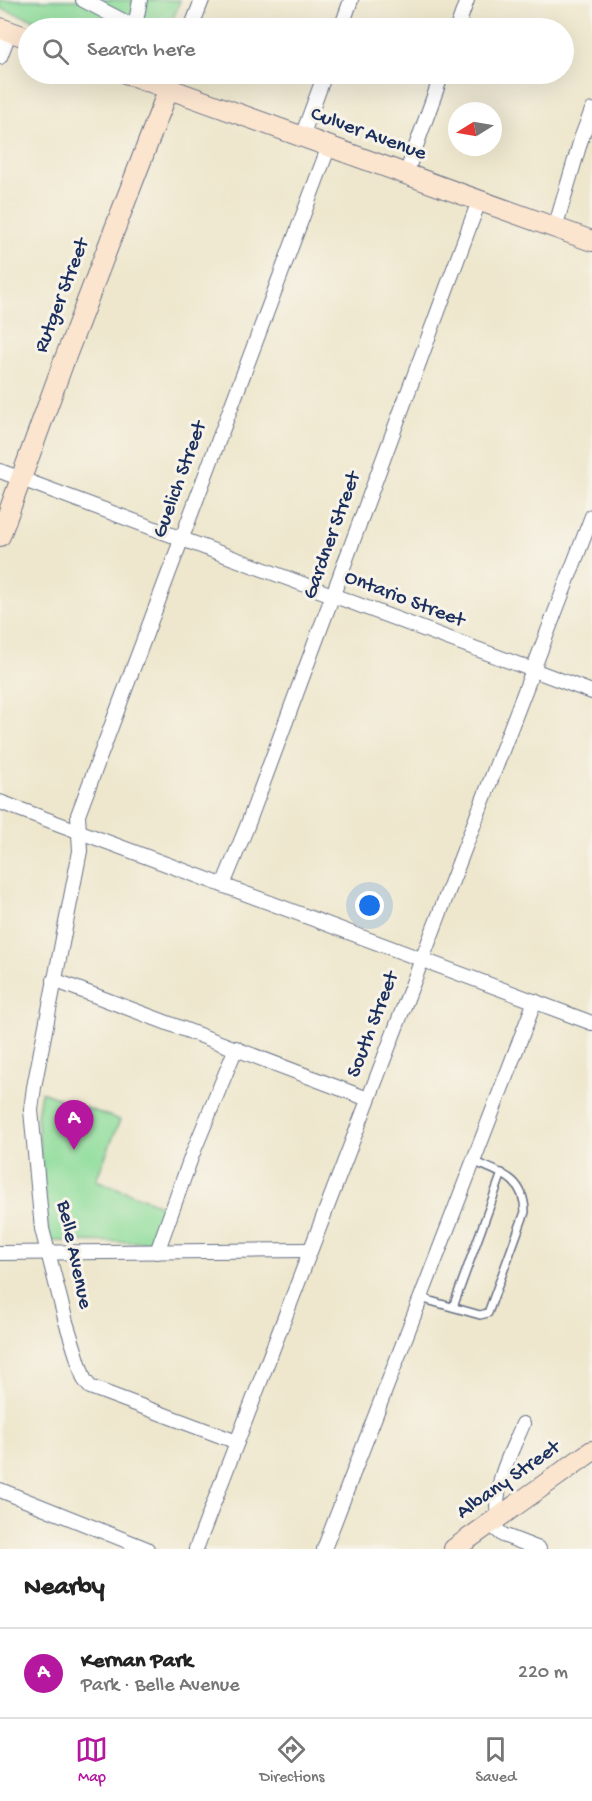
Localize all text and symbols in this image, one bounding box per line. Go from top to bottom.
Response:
search box [18,18,574,84]
icon: search [39,35,72,68]
text: Search here [87,38,195,64]
street label: Culver Avenue [307,102,430,168]
north arrow [448,102,502,156]
street label: Rutger Street [30,233,97,357]
street label: Guelich Street [148,416,215,542]
street label: Gardner Street [298,467,368,603]
street label: Ontario Street [340,566,470,635]
your location [355,891,384,920]
street label: South Street [342,966,406,1081]
pin: A [54,1100,94,1150]
street label: Belle Avenue [49,1198,97,1312]
street label: Albany Street [452,1435,568,1526]
text: Nearby [24,1573,105,1604]
text: Kernan Park [81,1649,193,1675]
text: A [38,1662,49,1685]
text: 220 m [518,1662,568,1685]
text: Park · Belle Avenue [81,1675,239,1698]
tab: Map [75,1733,108,1788]
tab: Directions [259,1733,325,1788]
tab: Saved [475,1733,516,1788]

